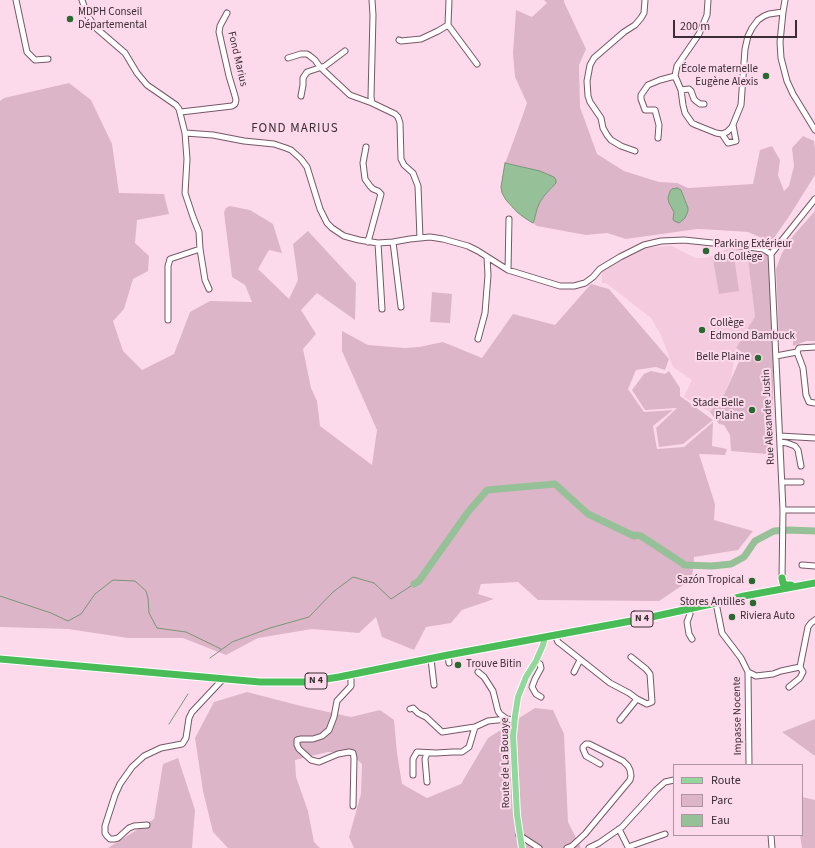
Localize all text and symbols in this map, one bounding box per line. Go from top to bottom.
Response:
place label: MDPH Conseil Départemental [78,6,147,32]
scale bar [675,12,799,38]
marker: MDPH Conseil Départemental [65,14,75,24]
text: 200 m [680,18,710,35]
street label: Fond Marius [224,30,250,88]
place label: École maternelle Eugène Alexis [681,63,758,89]
marker: École maternelle Eugène Alexis [761,71,771,81]
district label: FOND MARIUS [251,121,339,137]
place label: Parking Extérieur du Collège [714,238,792,264]
marker: Parking Extérieur du Collège [701,246,711,256]
place label: Collège Edmond Bambuck [710,317,795,343]
marker: Collège Edmond Bambuck [697,325,707,335]
place label: Belle Plaine [696,351,750,365]
marker: Belle Plaine [753,353,763,363]
street label: Rue Alexandre Justin [760,369,778,465]
place label: Stade Belle Plaine [693,397,744,423]
marker: Stade Belle Plaine [747,405,757,415]
place label: Sazón Tropical [677,574,744,588]
marker: Sazón Tropical [747,576,757,586]
place label: Stores Antilles [680,596,745,610]
marker: Stores Antilles [748,598,758,608]
place label: Riviera Auto [740,610,795,624]
road number: N 4 [631,611,653,627]
marker: Riviera Auto [727,612,737,622]
place label: Trouve Bitin [466,658,521,672]
marker: Trouve Bitin [453,660,463,670]
road number: N 4 [305,673,327,689]
street label: Impasse Nocente [731,677,745,755]
street label: Route de La Bouaye [499,718,513,808]
legend [673,764,803,836]
text: Route [711,772,741,789]
text: Parc [711,792,733,809]
text: Eau [711,812,730,829]

